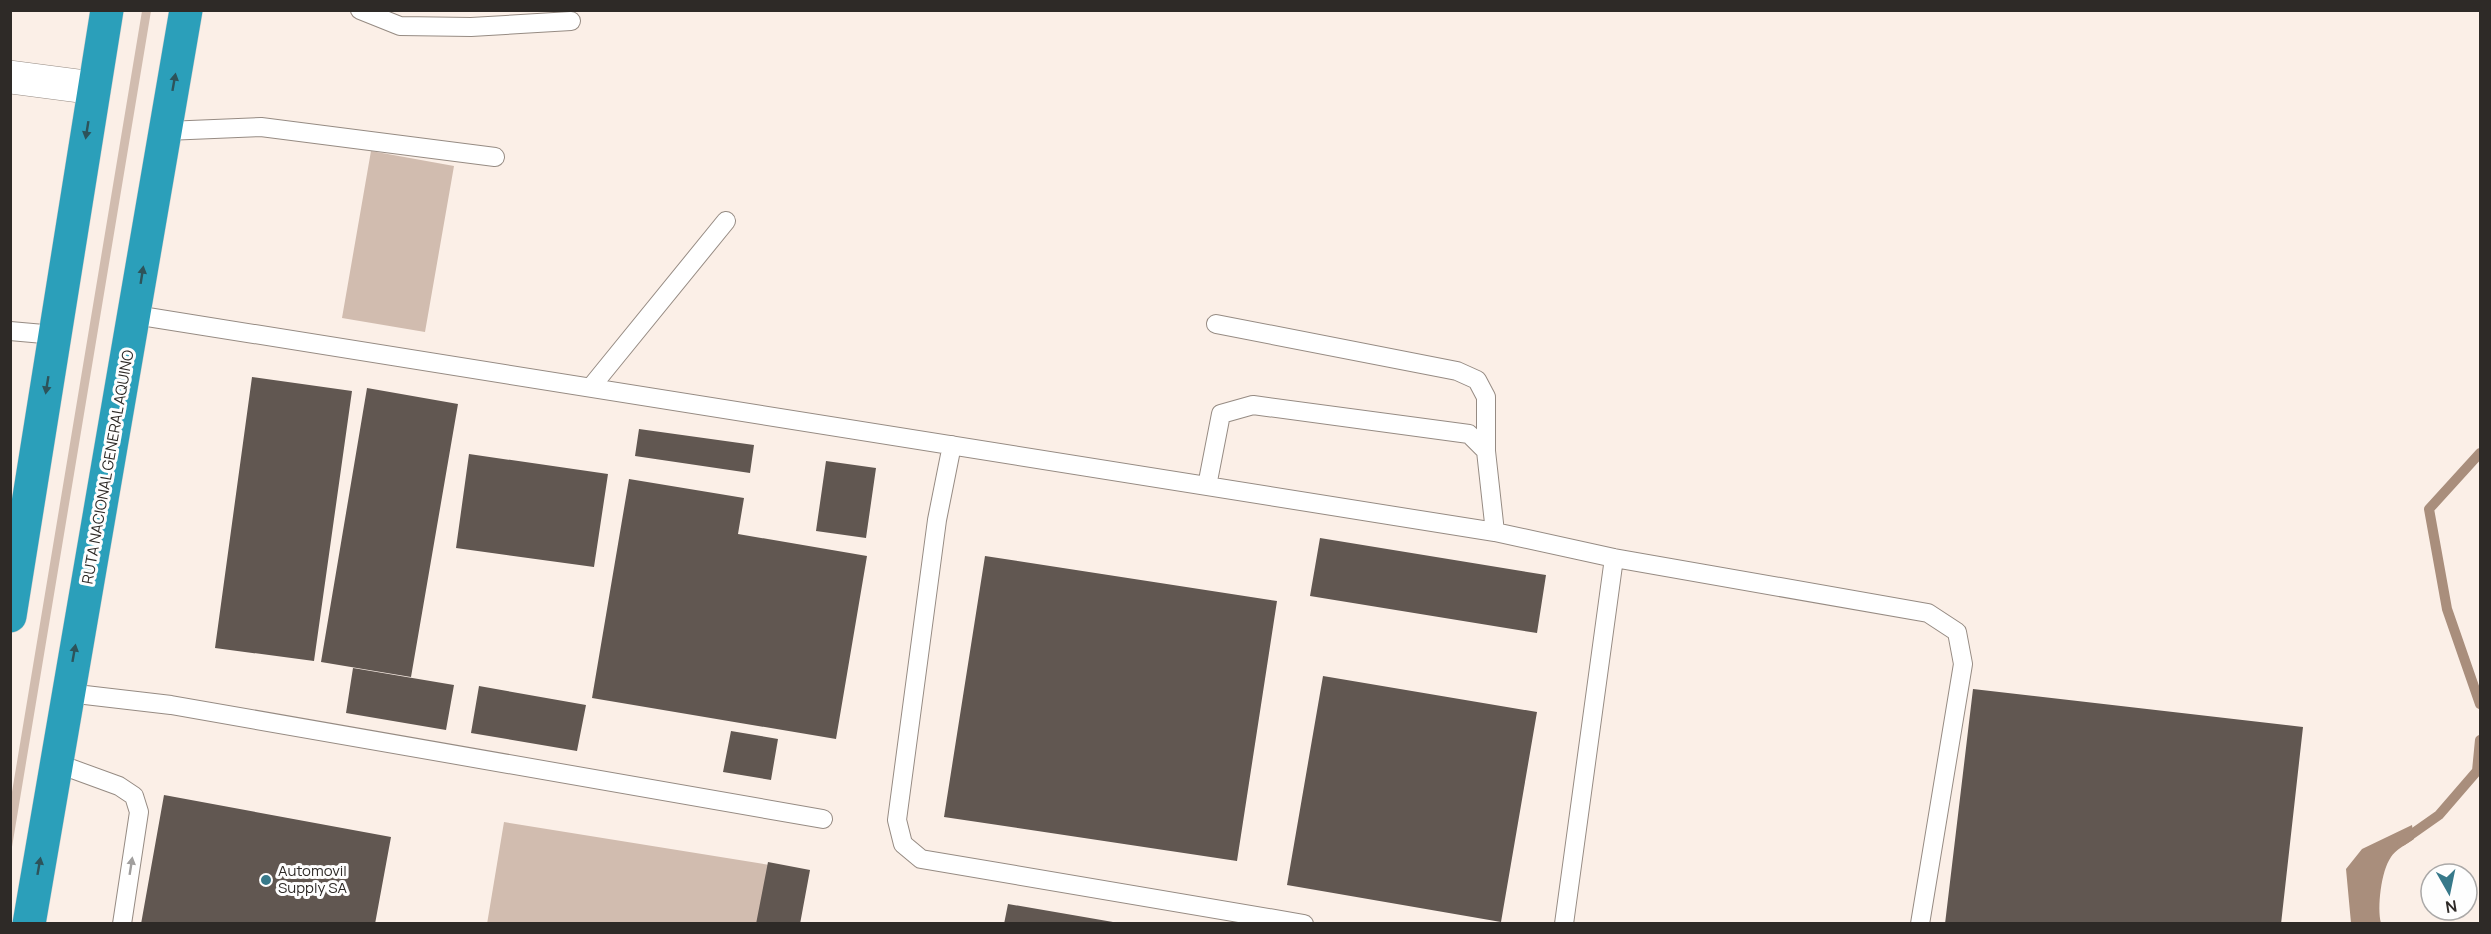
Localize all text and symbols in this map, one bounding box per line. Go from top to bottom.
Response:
one-way arrow [170,73,179,92]
one-way arrow [83,121,92,140]
one-way arrow [137,265,146,284]
street label: RUTA NACIONAL GENERAL AQUINO [77,348,138,586]
one-way arrow [42,376,51,395]
one-way arrow [70,643,79,662]
one-way arrow [34,856,43,875]
one-way arrow [126,856,135,875]
place label: Automovil Supply SA [278,860,348,898]
north arrow [2419,862,2479,922]
marker: Automovil Supply SA [259,873,273,887]
text: N [2444,895,2459,919]

